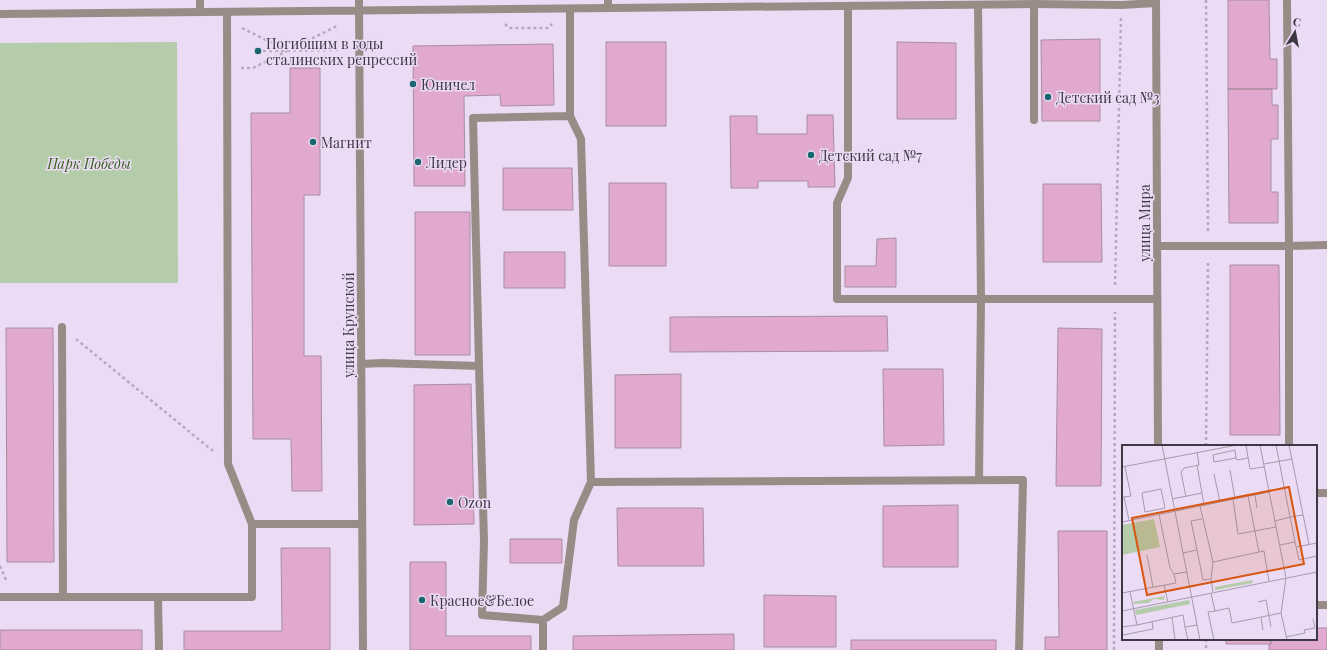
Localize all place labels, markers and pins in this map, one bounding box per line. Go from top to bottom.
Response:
place label: Погибшим в годы сталинских репрессий [266,34,417,69]
marker: Погибшим в годы сталинских репрессий [253,46,263,56]
place label: Юничел [421,75,475,94]
marker: Юничел [408,79,418,89]
place label: Детский сад №3 [1056,88,1160,107]
marker: Детский сад №3 [1043,92,1053,102]
place label: Магнит [321,133,372,152]
marker: Магнит [308,137,318,147]
place label: Детский сад №7 [819,146,922,165]
marker: Детский сад №7 [806,150,816,160]
place label: Лидер [425,153,467,172]
marker: Лидер [413,157,423,167]
place label: Ozon [458,493,492,512]
marker: Ozon [445,497,455,507]
place label: Красное&Белое [430,591,534,610]
marker: Красное&Белое [417,595,427,605]

